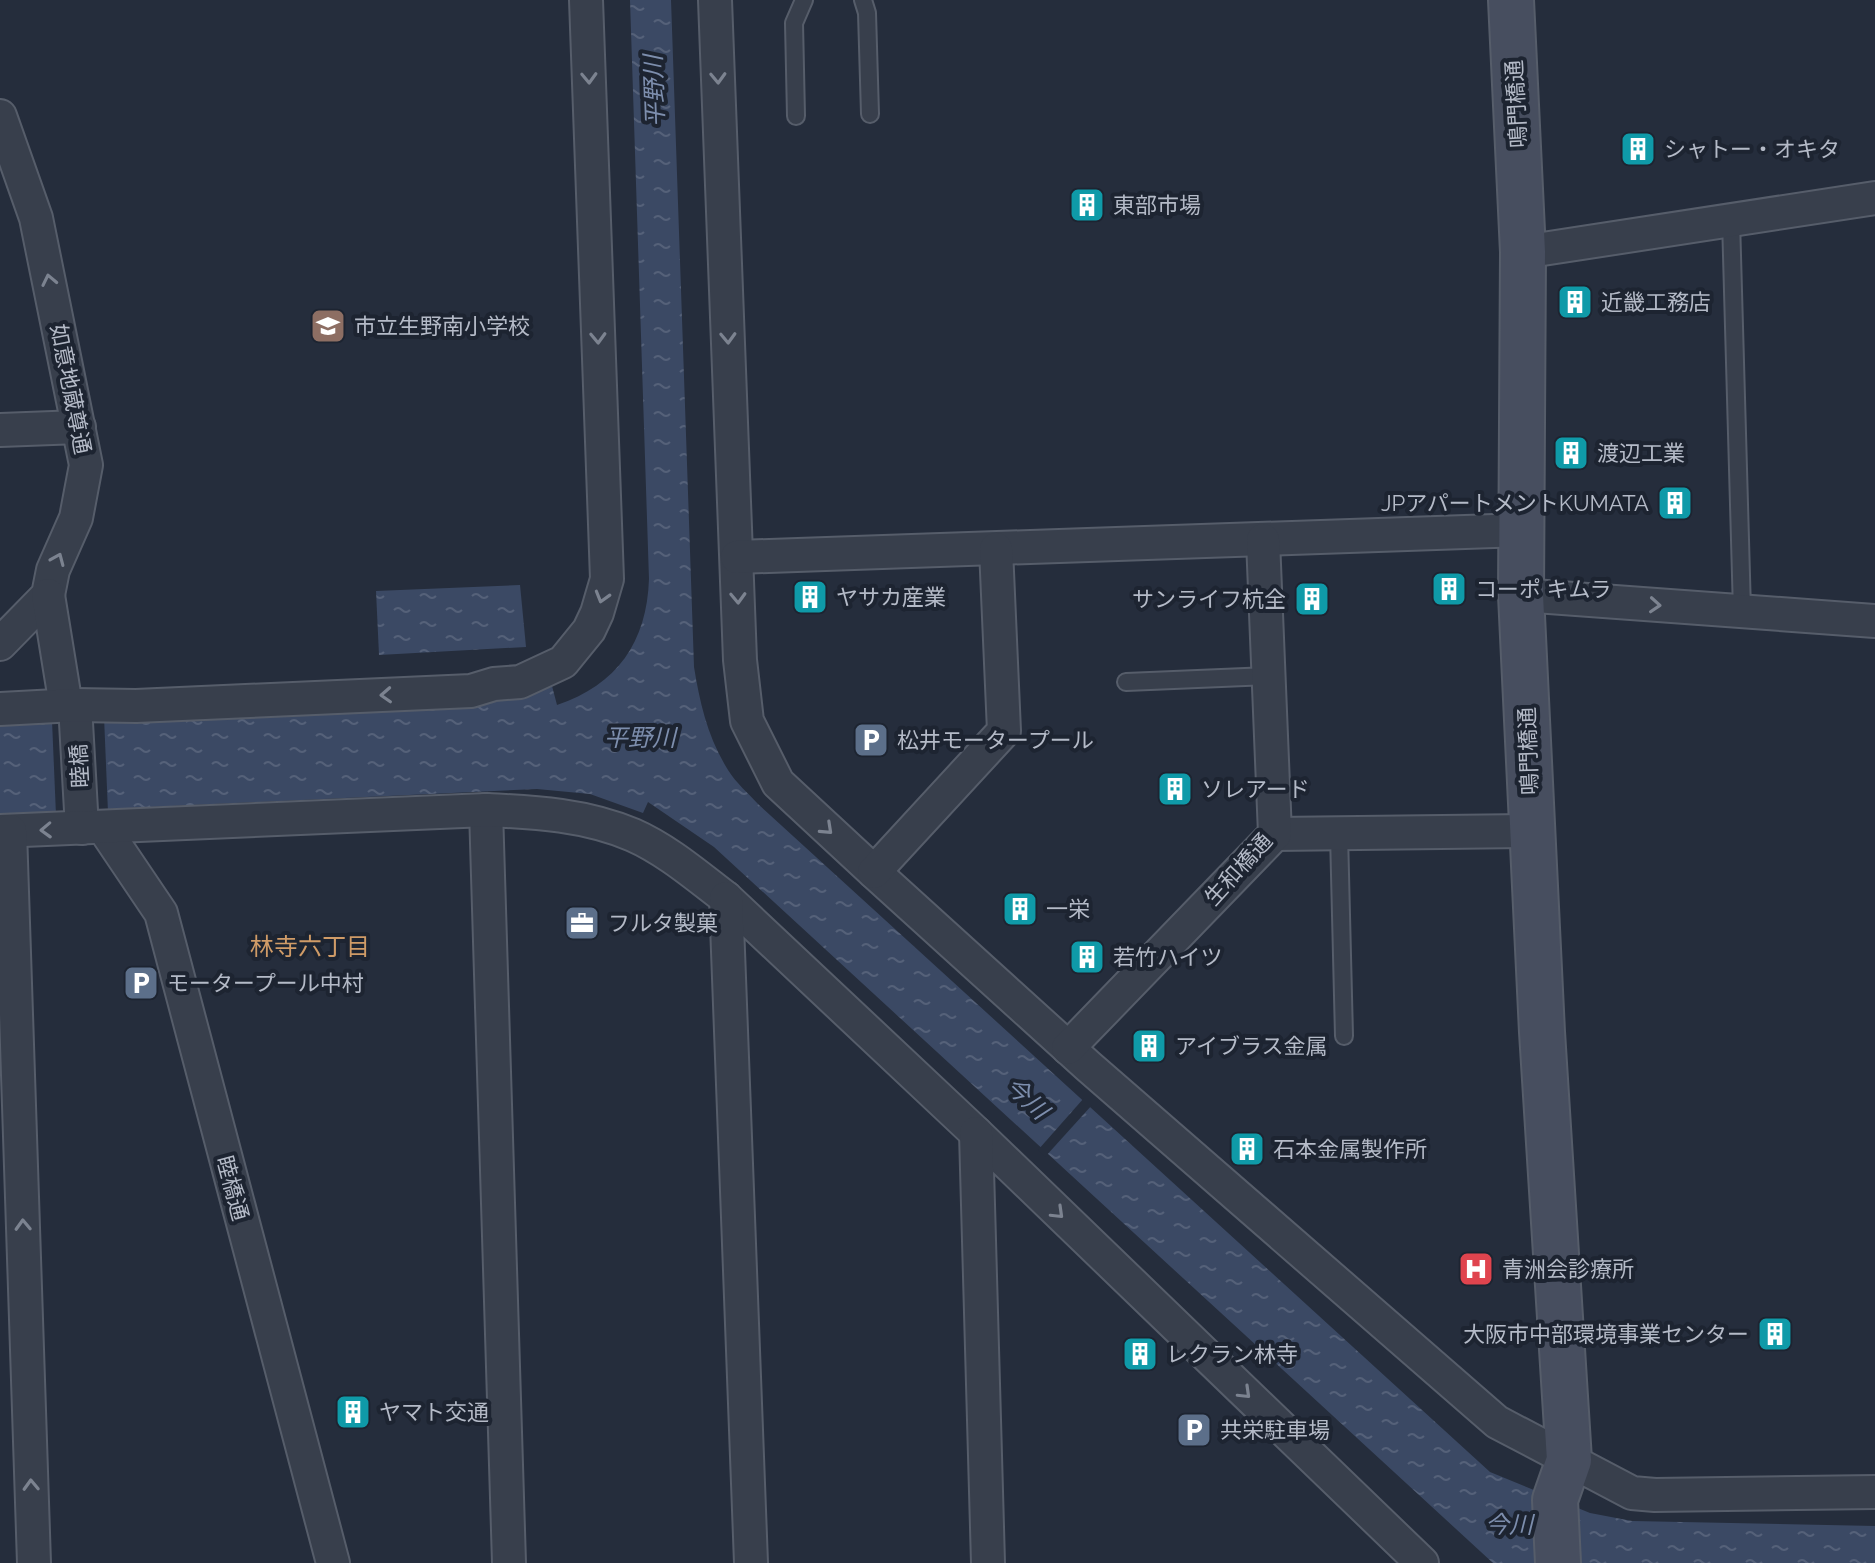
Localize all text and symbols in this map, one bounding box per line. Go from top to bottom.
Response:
water label: 平野川 [638,52,670,127]
street label: 鳴門橋通 [1501,59,1531,149]
one-way arrow [581,72,598,85]
one-way arrow [710,72,727,85]
building icon: シャトー・オキタ [1619,130,1657,168]
place label: シャトー・オキタ [1664,136,1840,162]
building icon: 東部市場 [1068,186,1106,224]
place label: 東部市場 [1113,192,1201,218]
one-way arrow [41,273,58,286]
building icon: 近畿工務店 [1556,283,1594,321]
place label: 近畿工務店 [1601,289,1711,315]
school or university icon: 市立生野南小学校 [309,307,347,345]
place label: 市立生野南小学校 [354,313,530,339]
street label: 如意地蔵尊通 [46,322,96,456]
one-way arrow [590,332,607,345]
one-way arrow [720,332,737,345]
building icon: 渡辺工業 [1552,434,1590,472]
place label: 渡辺工業 [1597,440,1685,466]
building icon: JPアパートメントKUMATA [1656,484,1694,522]
place label: JPアパートメントKUMATA [1381,490,1649,516]
one-way arrow [48,553,64,567]
building icon: コーポ キムラ [1430,570,1468,608]
place label: コーポ キムラ [1475,576,1612,602]
building icon: ヤサカ産業 [791,578,829,616]
building icon: サンライフ杭全 [1293,580,1331,618]
place label: ヤサカ産業 [836,584,946,610]
place label: サンライフ杭全 [1132,586,1286,612]
one-way arrow [595,589,611,603]
one-way arrow [730,592,747,605]
one-way arrow [1649,596,1662,613]
one-way arrow [379,687,392,704]
street label: 鳴門橋通 [1513,707,1543,795]
parking icon: 松井モータープール [852,721,890,759]
water label: 平野川 [604,723,679,752]
place label: 松井モータープール [897,727,1094,753]
street label: 睦橋 [65,743,93,789]
building icon: ソレアード [1156,770,1194,808]
place label: ソレアード [1201,776,1310,802]
one-way arrow [818,819,832,834]
one-way arrow [39,821,52,838]
street label: 生和橋通 [1199,828,1277,910]
building icon: 一栄 [1001,890,1039,928]
place label: 一栄 [1046,896,1090,922]
office icon: フルタ製菓 [563,904,601,942]
place label: フルタ製菓 [608,910,718,936]
district label: 林寺六丁目 [250,932,370,961]
building icon: 若竹ハイツ [1068,938,1106,976]
place label: 若竹ハイツ [1113,944,1223,970]
parking icon: モータープール中村 [122,964,160,1002]
place label: モータープール中村 [167,970,364,996]
building icon: アイブラス金属 [1130,1027,1168,1065]
place label: アイブラス金属 [1175,1033,1327,1059]
water label: 今川 [1000,1071,1057,1127]
building icon: 石本金属製作所 [1228,1130,1266,1168]
place label: 石本金属製作所 [1273,1136,1427,1162]
street label: 睦橋通 [212,1153,254,1223]
one-way arrow [1048,1203,1063,1217]
one-way arrow [14,1218,31,1231]
hospital icon: 青洲会診療所 [1457,1250,1495,1288]
place label: 青洲会診療所 [1502,1256,1634,1282]
building icon: 大阪市中部環境事業センター [1756,1315,1794,1353]
place label: 大阪市中部環境事業センター [1463,1321,1749,1347]
building icon: レクラン林寺 [1121,1335,1159,1373]
place label: レクラン林寺 [1166,1341,1298,1367]
one-way arrow [1236,1383,1250,1398]
building icon: ヤマト交通 [334,1393,372,1431]
place label: ヤマト交通 [379,1399,489,1425]
parking icon: 共栄駐車場 [1175,1411,1213,1449]
place label: 共栄駐車場 [1220,1417,1330,1443]
one-way arrow [23,1478,40,1491]
water label: 今川 [1485,1510,1536,1539]

